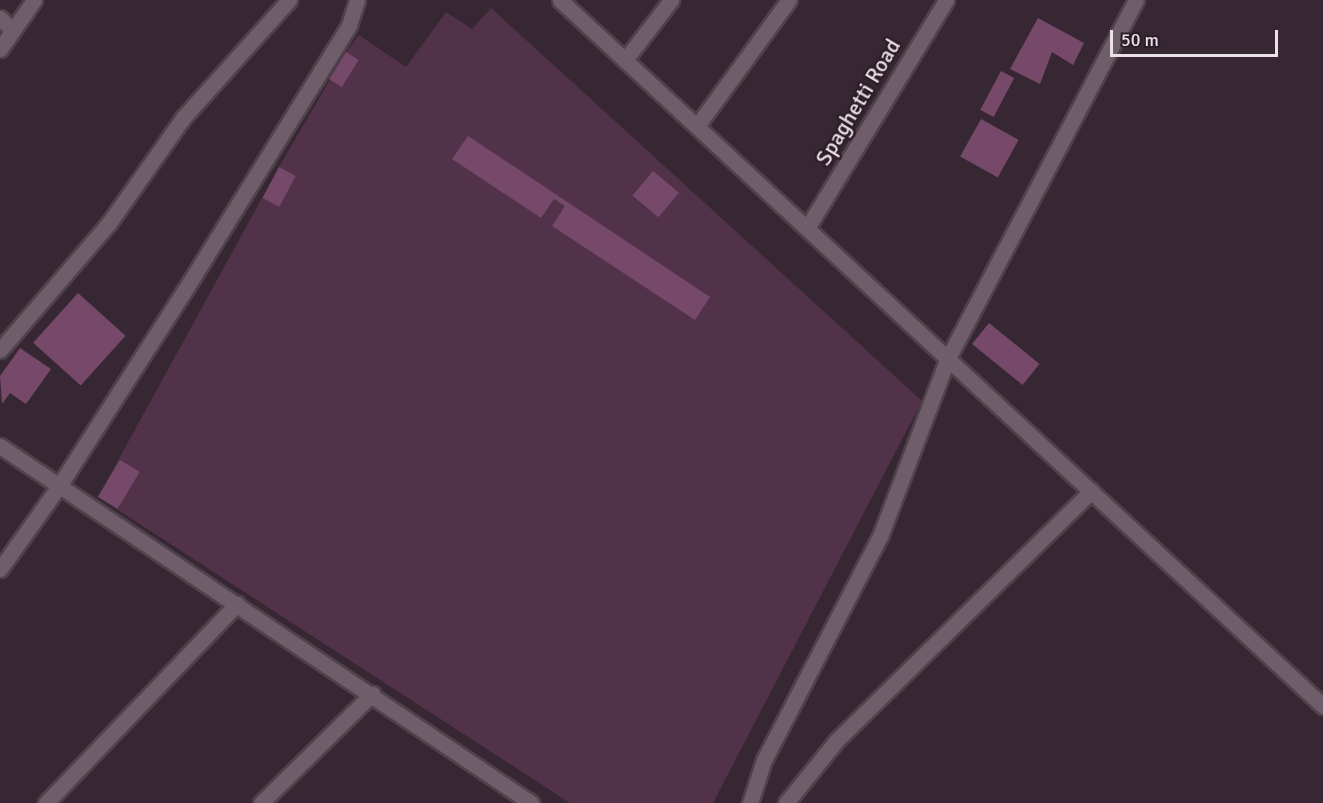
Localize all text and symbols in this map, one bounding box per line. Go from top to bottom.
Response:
scale bar [1113,18,1281,56]
text: 50 m [1121,29,1159,51]
street label: Spaghetti Road [810,34,906,170]

